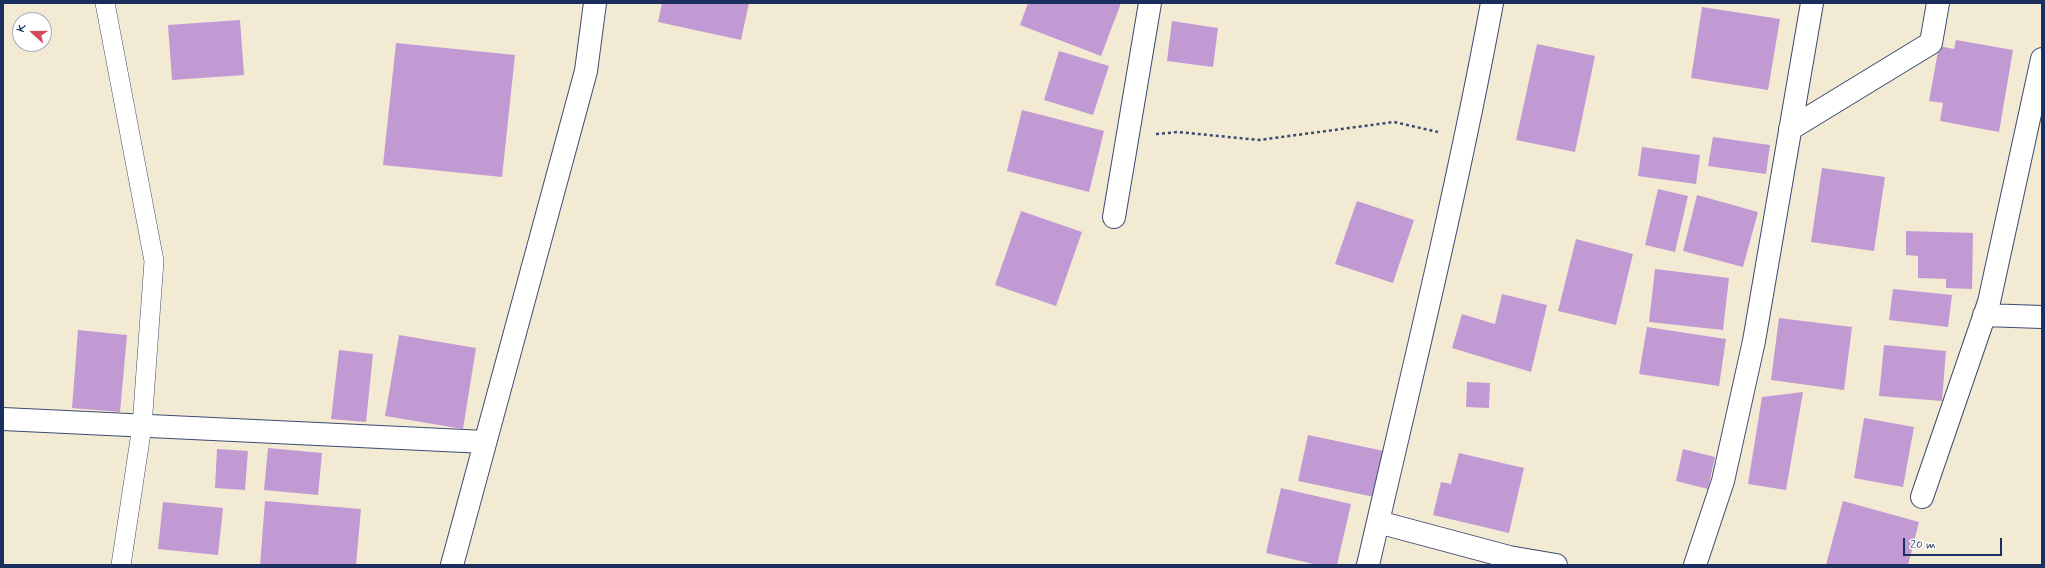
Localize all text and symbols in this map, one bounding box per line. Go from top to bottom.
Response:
north arrow [12,12,52,52]
text: K [14,22,30,34]
scale bar [1905,530,2004,556]
text: 20 m [1910,537,1936,553]

